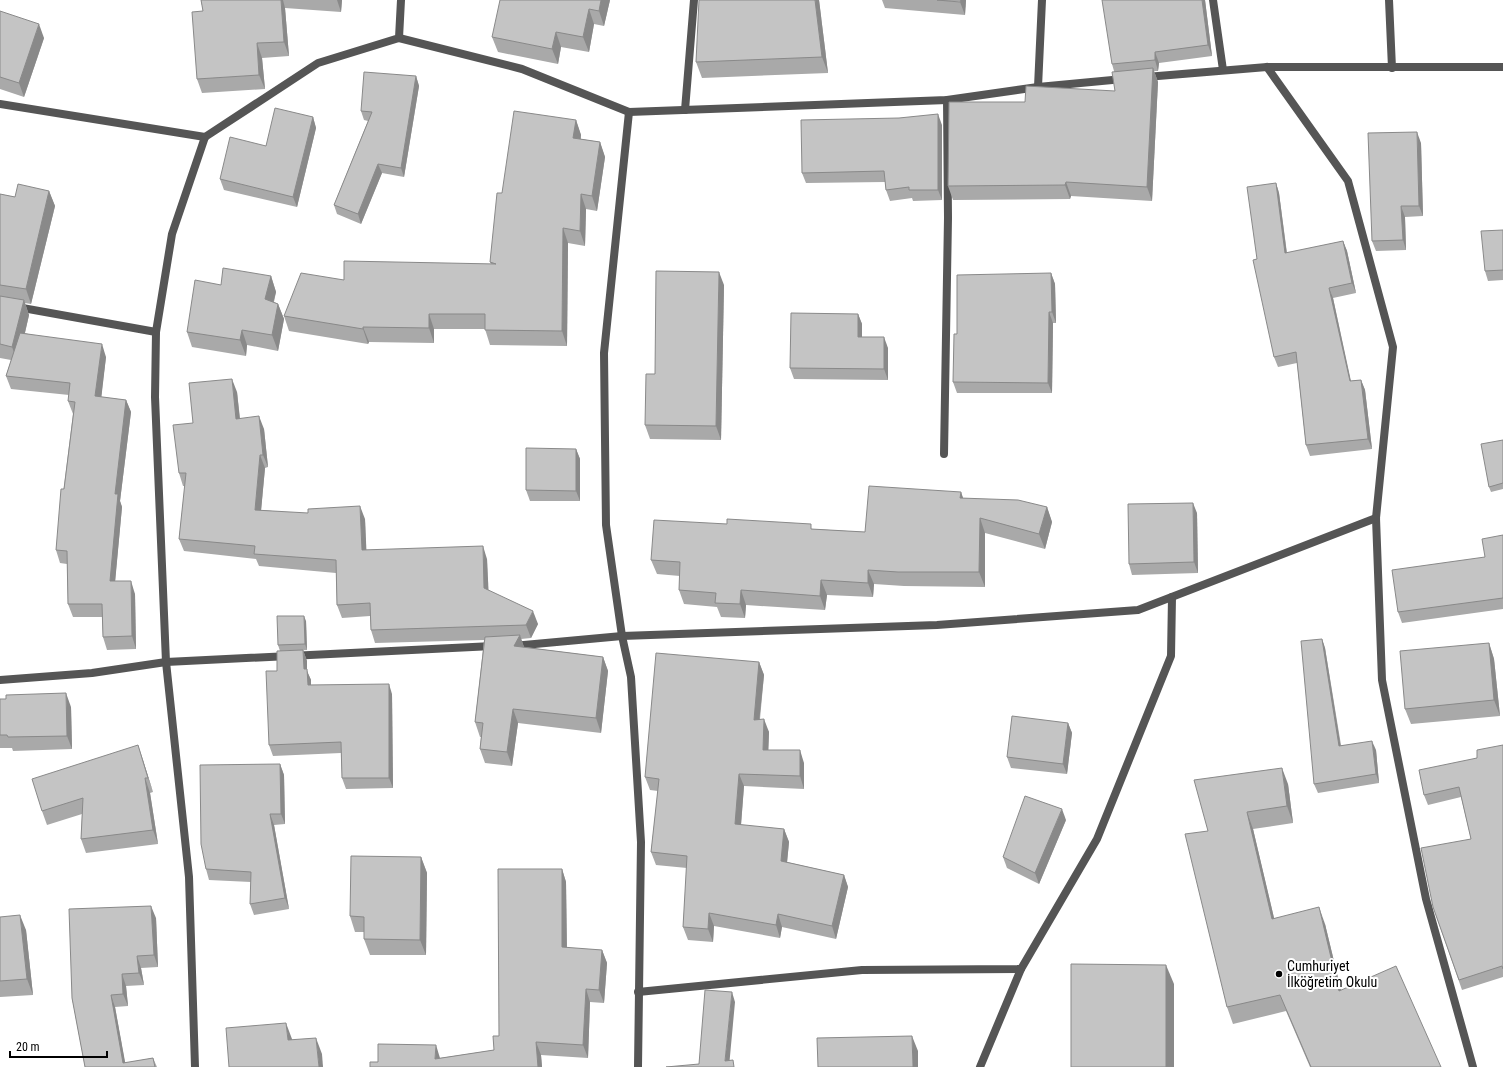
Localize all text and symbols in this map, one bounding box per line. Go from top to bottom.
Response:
place label: Cumhuriyet İlköğretim Okulu [1287,958,1377,990]
marker: Cumhuriyet İlköğretim Okulu [1274,969,1284,979]
scale bar [10,1033,107,1059]
text: 20 m [16,1040,40,1054]

